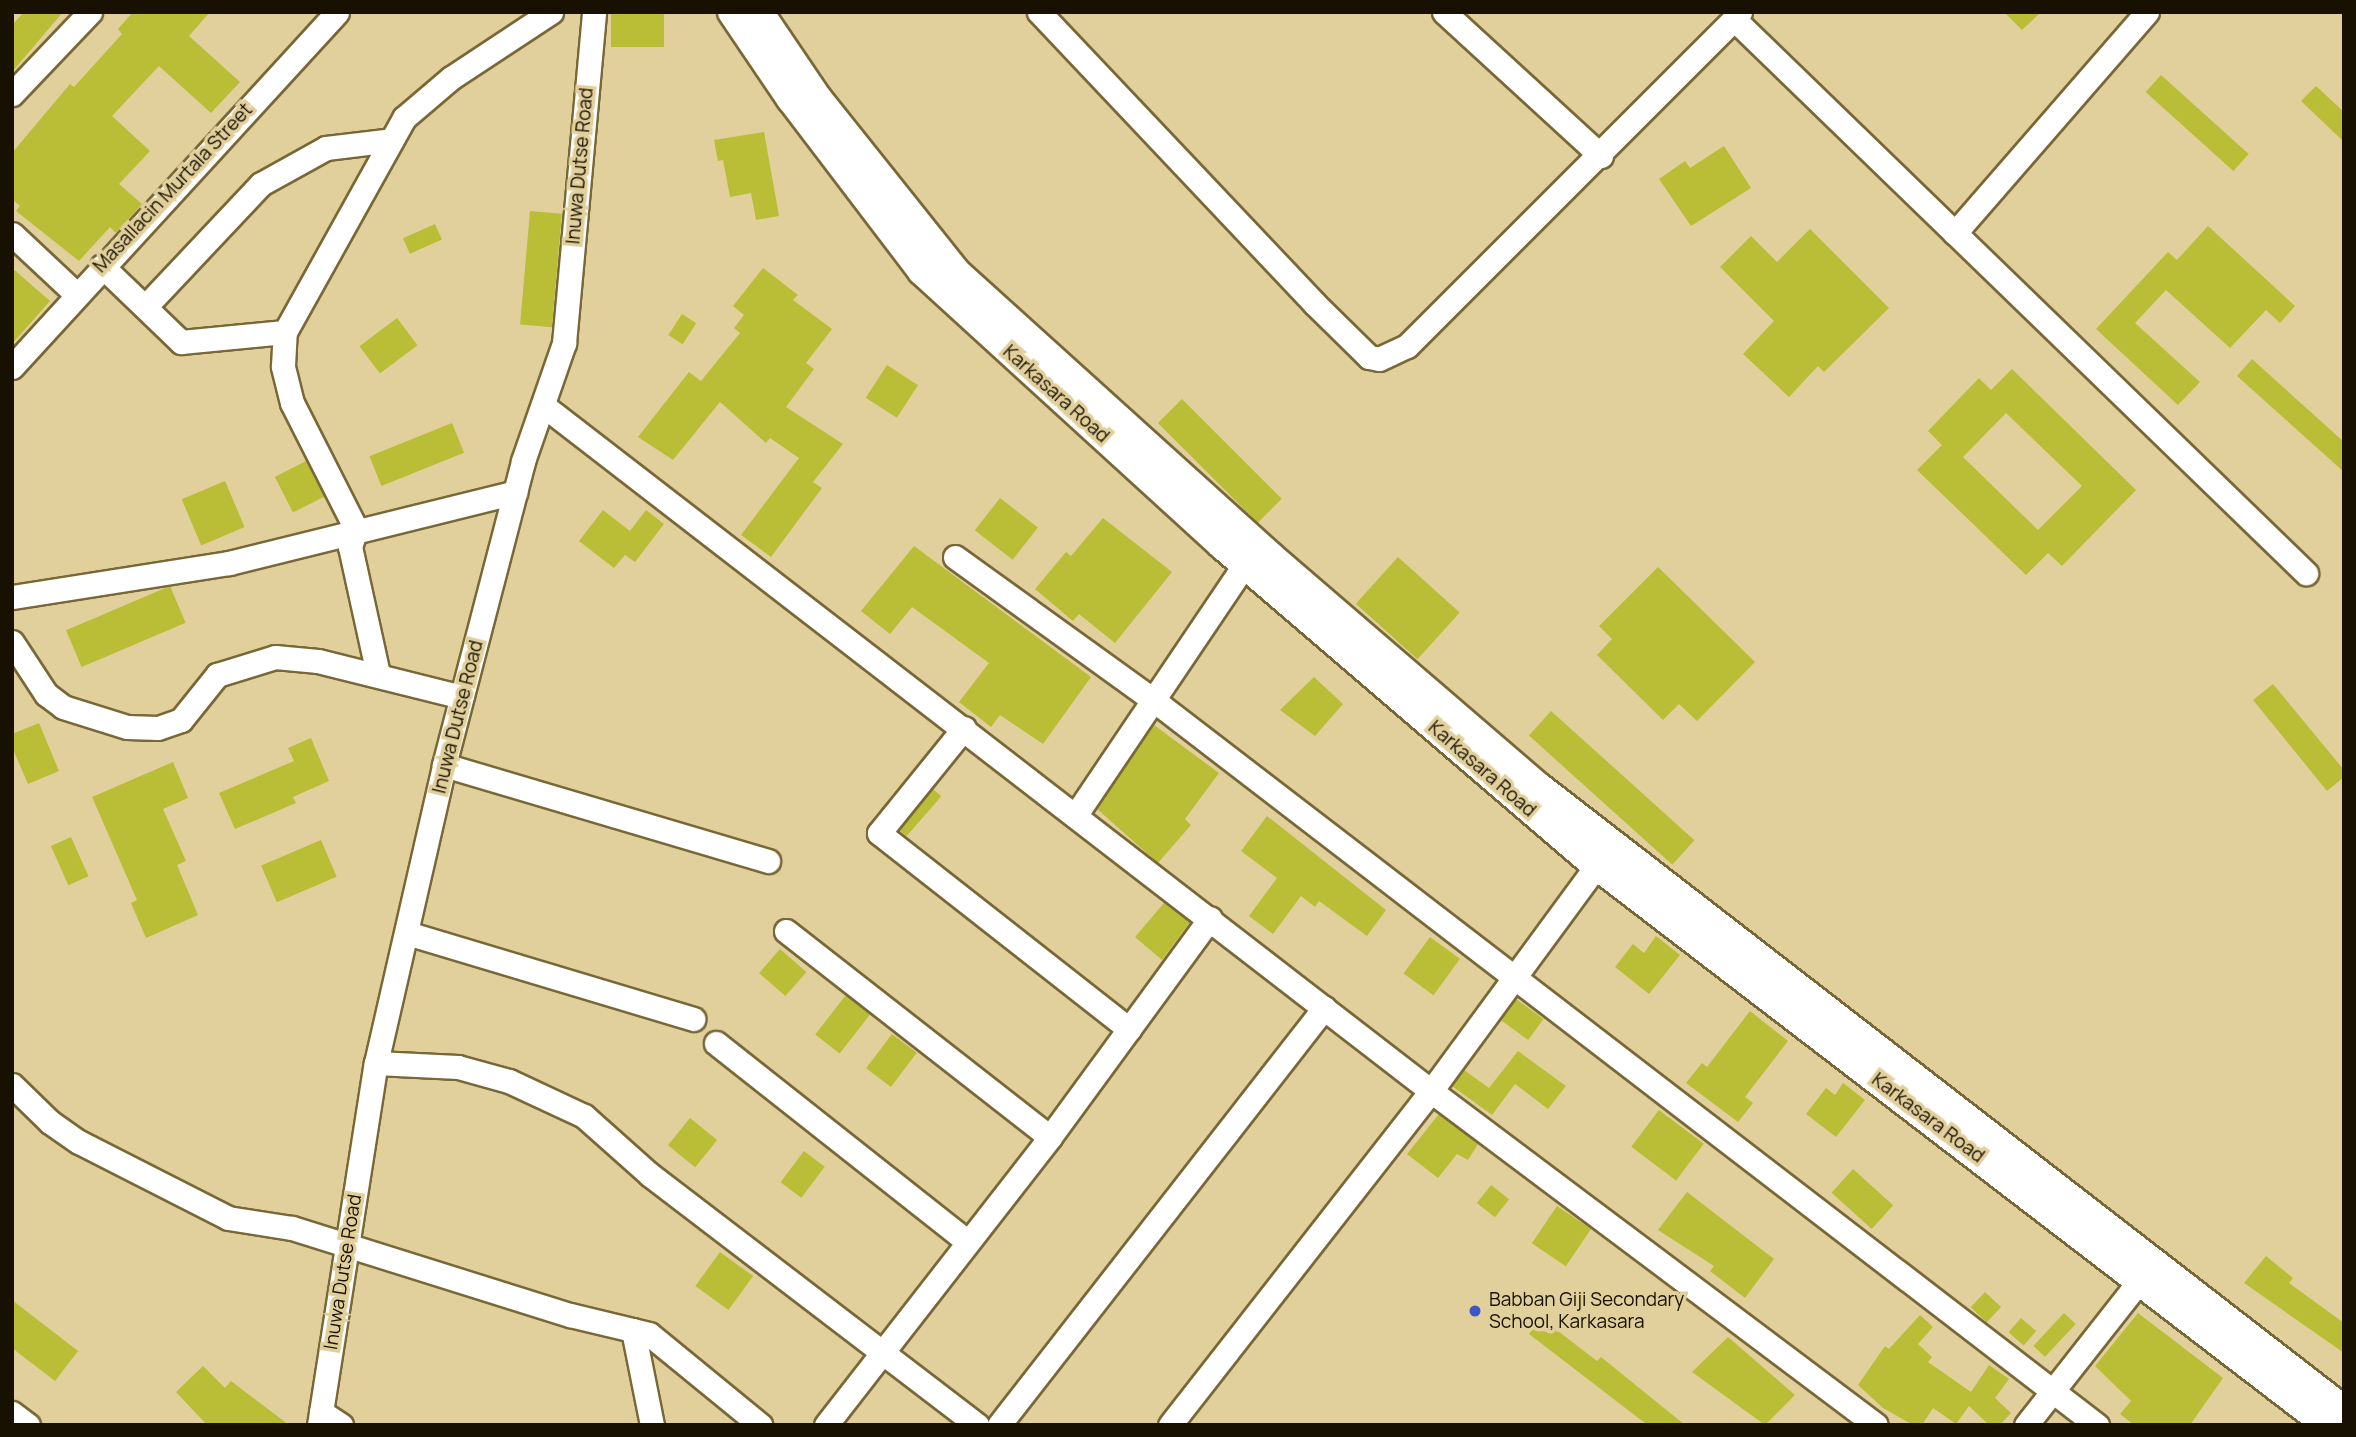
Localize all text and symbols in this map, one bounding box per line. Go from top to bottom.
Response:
street label: Inuwa Dutse Road [562,87,598,245]
street label: Masallacin Murtala Street [89,99,257,277]
street label: Karkasara Road [998,340,1114,448]
street label: Inuwa Dutse Road [428,638,488,796]
street label: Karkasara Road [1424,716,1540,822]
street label: Karkasara Road [1867,1068,1989,1168]
street label: Inuwa Dutse Road [319,1193,367,1351]
place label: Babban Giji Secondary School, Karkasara [1489,1289,1684,1333]
marker: Babban Giji Secondary School, Karkasara [1467,1303,1483,1319]

